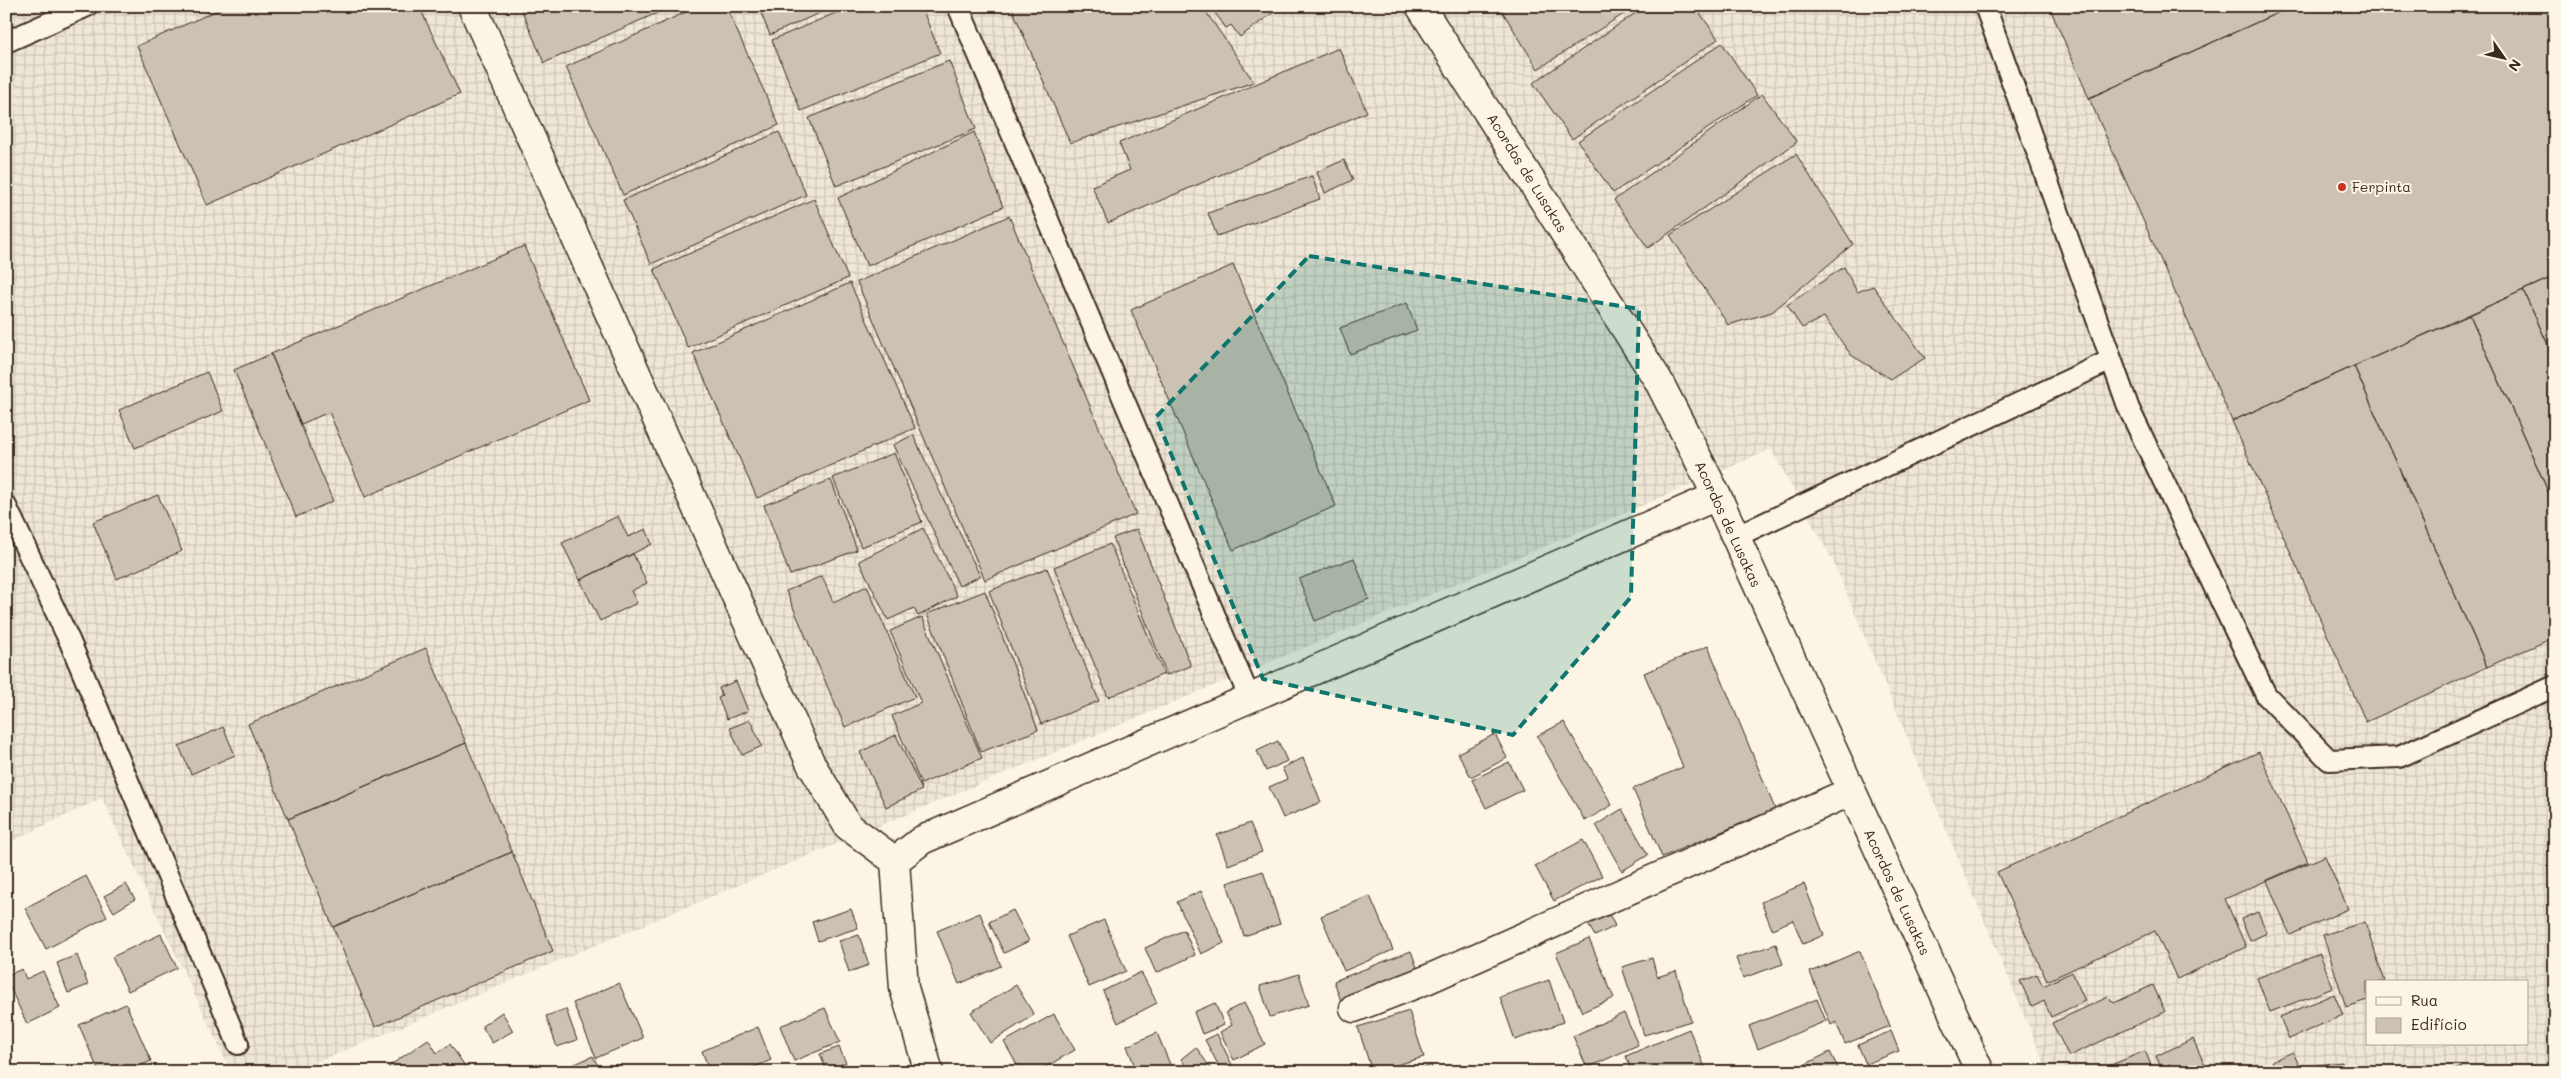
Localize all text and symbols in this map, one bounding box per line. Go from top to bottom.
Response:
north arrow [2478,32,2528,82]
text: N [2504,56,2526,75]
street label: Acordos de Lusakas [1483,110,1572,236]
place label: Ferpinta [2352,177,2411,196]
marker: Ferpinta [2336,181,2348,193]
street label: Acordos de Lusakas [1691,458,1766,590]
street label: Acordos de Lusakas [1860,826,1935,958]
legend [2366,980,2528,1046]
text: Rua [2411,990,2438,1010]
text: Edifício [2411,1014,2467,1034]

